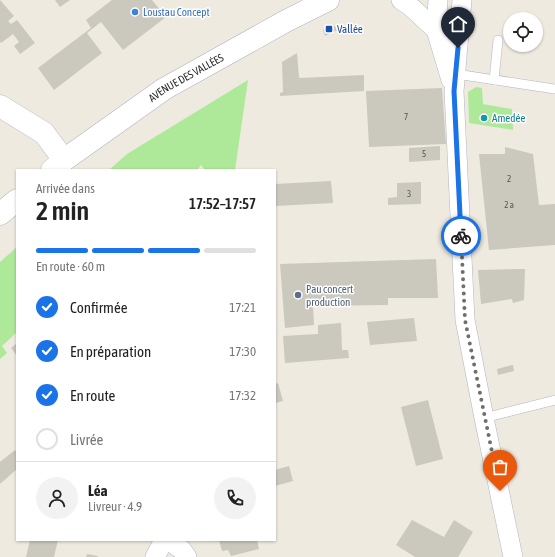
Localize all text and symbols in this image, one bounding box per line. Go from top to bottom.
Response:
place label: Loustau Concept [143,6,210,18]
marker: Loustau Concept [130,7,140,17]
pin [441,7.0,475,48]
map controls [503,12,543,52]
button: locate [503,12,543,52]
icon: home [447,13,469,35]
place label: Vallée [337,23,363,35]
marker: Vallée [324,24,334,34]
street label: AVENUE DES VALLÉES [146,51,226,104]
house number: 7 [404,112,408,122]
place label: Amedée [492,112,525,124]
marker: Amedée [479,113,489,123]
house number: 5 [422,149,426,159]
house number: 2 [507,174,511,184]
text: Arrivée dans [36,181,95,196]
house number: 3 [407,189,411,199]
text: 17:52–17:57 [189,195,256,212]
text: 2 min [36,196,89,226]
house number: 2 a [504,200,514,210]
courier [441,216,481,256]
icon: bike [450,225,472,247]
text: En route · 60 m [36,259,105,274]
place label: Pau concert production [306,283,353,308]
marker: Pau concert production [293,290,303,300]
icon: check [36,296,58,318]
text: Confirmée [70,299,127,316]
text: 17:21 [229,300,256,315]
icon: check [36,340,58,362]
text: En préparation [70,343,151,360]
text: 17:30 [229,344,256,359]
icon: check [36,384,58,406]
text: En route [70,387,115,404]
text: 17:32 [229,388,256,403]
text: Livrée [70,431,103,448]
pin [483,450,517,491]
icon: bag [489,456,511,478]
button: person [36,477,78,519]
button: phone [214,477,256,519]
text: Léa [88,482,108,499]
text: Livreur · 4.9 [88,499,142,514]

